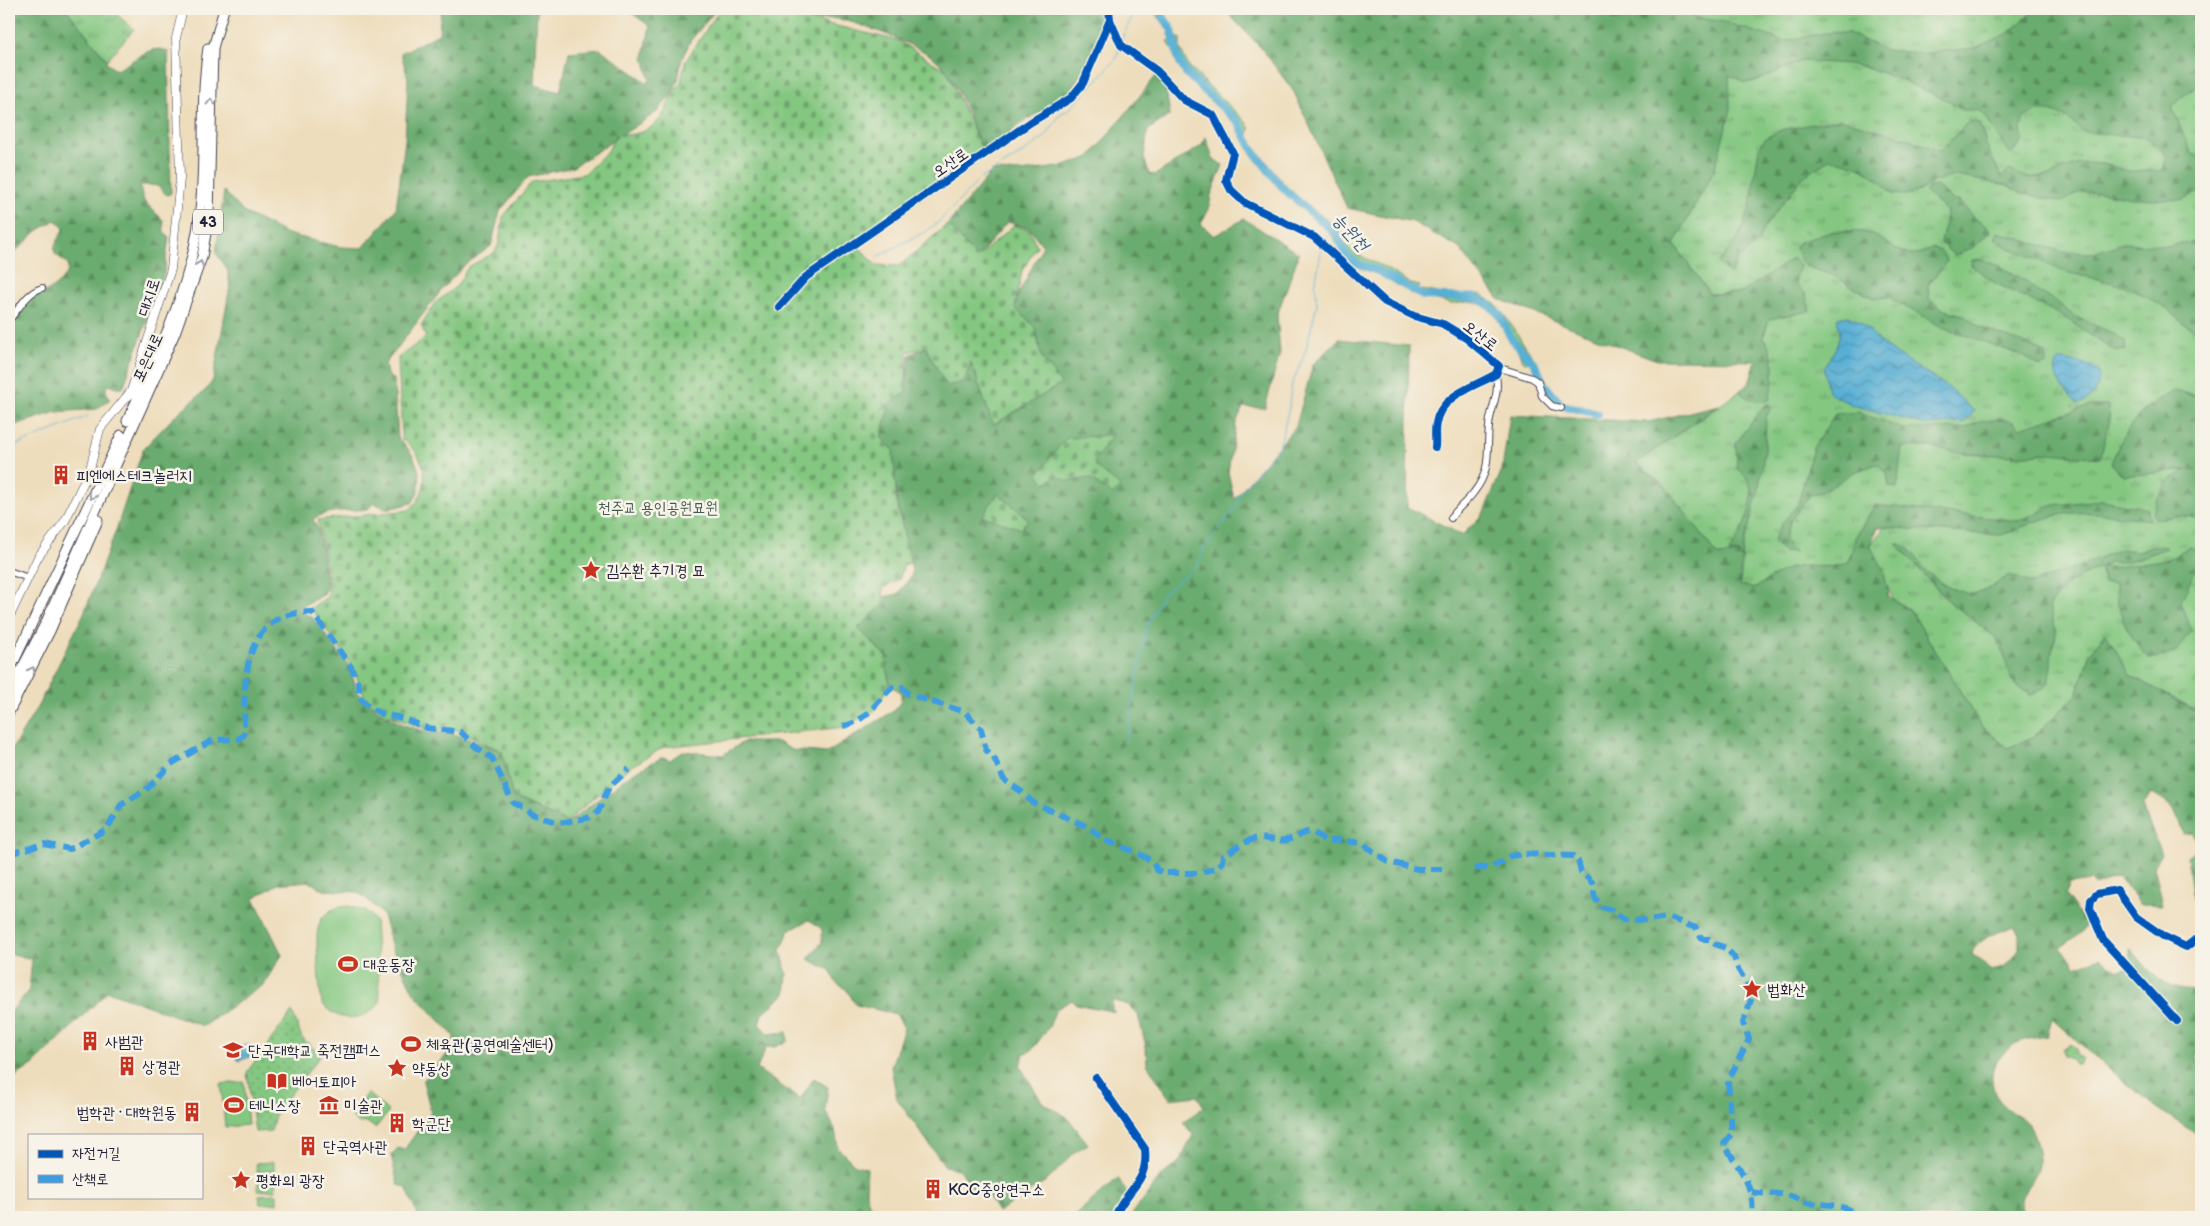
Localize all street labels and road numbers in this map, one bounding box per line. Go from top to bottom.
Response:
street label: 오산로 [930,144,972,182]
road number: 43 [193,210,223,234]
street label: 대지로 [134,276,164,319]
street label: 오산로 [1459,317,1501,356]
street label: 포은대로 [129,330,168,385]

